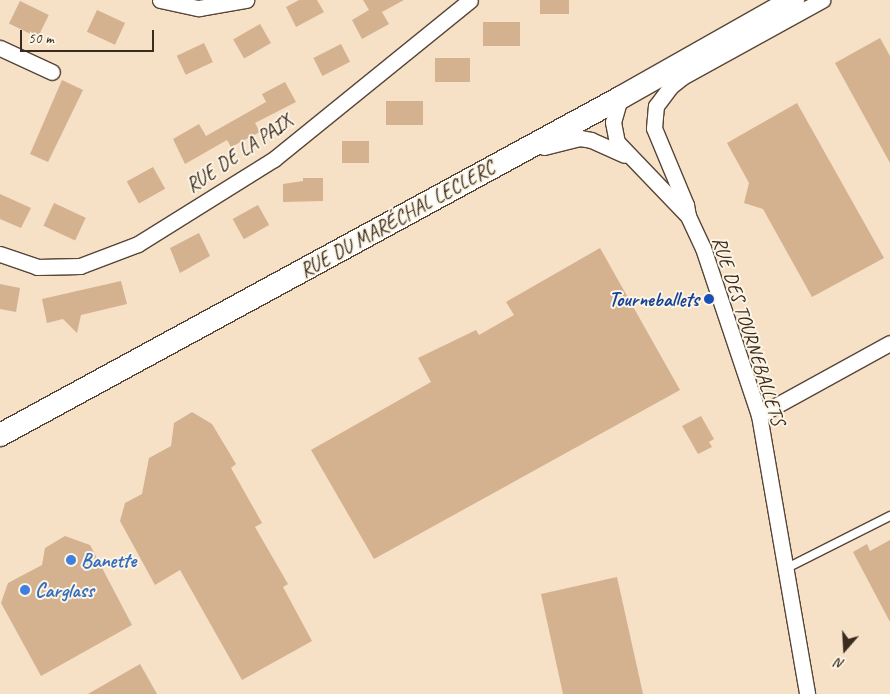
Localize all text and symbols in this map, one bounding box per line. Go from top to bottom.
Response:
scale bar [22,20,156,52]
text: 50 m [28,29,54,48]
street label: RUE DE LA PAIX [181,109,297,197]
street label: RUE DU MARÉCHAL LECLERC [296,156,498,282]
street label: RUE DES TOURNEBALLETS [707,234,791,428]
place label: Tourneballets [609,287,699,311]
marker: Tourneballets [703,293,715,305]
place label: Banette [81,548,136,572]
marker: Banette [65,554,77,566]
place label: Carglass [35,578,94,602]
marker: Carglass [19,584,31,596]
north arrow [820,624,870,674]
text: N [833,654,847,673]

